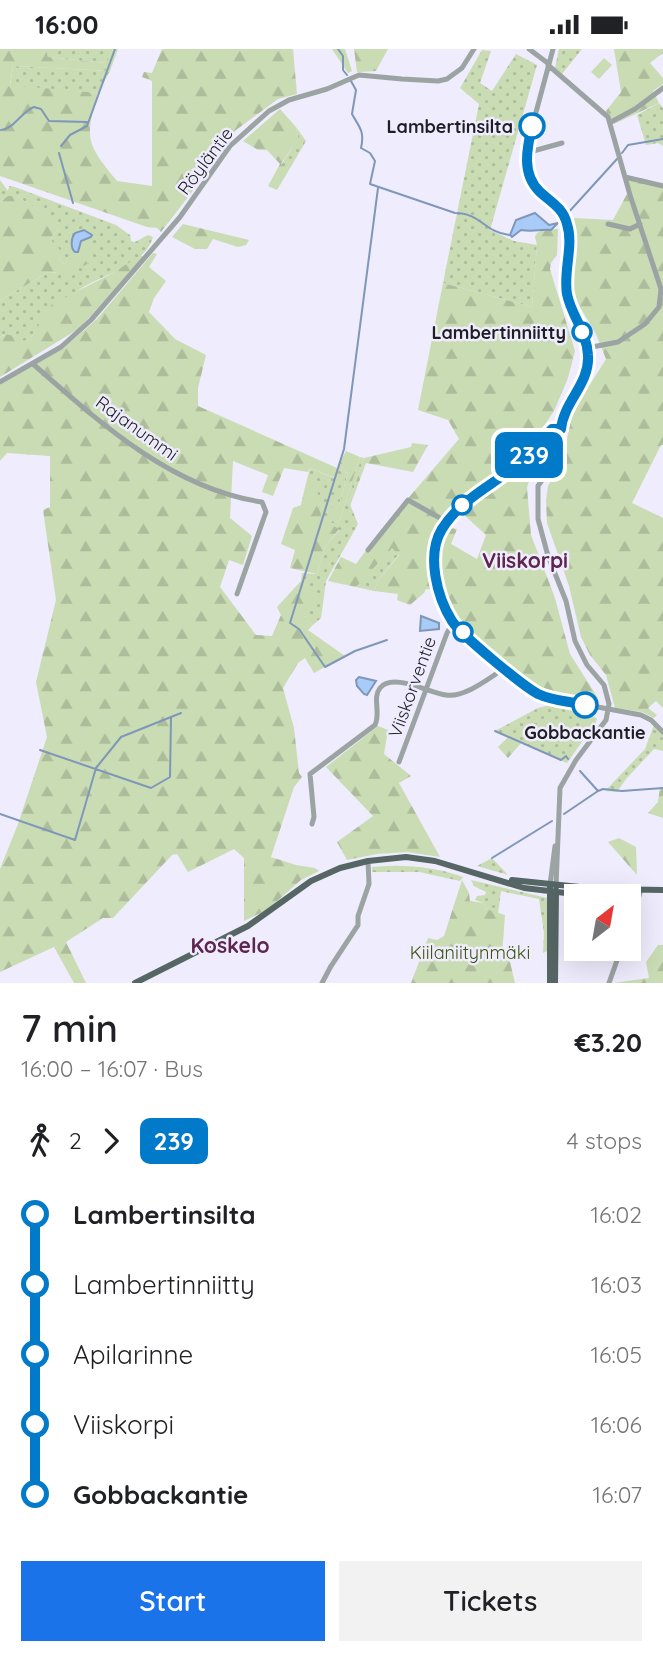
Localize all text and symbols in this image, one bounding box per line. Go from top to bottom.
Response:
text: 16:00 [35,8,99,41]
marker: Lambertinsilta [519,113,545,139]
place label: Lambertinsilta [387,115,513,138]
street label: Röyläntie [172,123,238,199]
place label: Lambertinniitty [431,321,566,344]
marker: Lambertinniitty [572,322,592,342]
street label: Rajanummi [91,390,183,466]
line badge: 239 [489,432,569,478]
text: 239 [509,440,549,470]
unlabelled marker [452,495,472,515]
district label: Viiskorpi [482,547,568,573]
unlabelled marker [453,622,473,642]
street label: Viiskorventie [383,633,441,741]
marker: Gobbackantie [572,692,598,718]
place label: Gobbackantie [524,721,646,744]
north arrow [564,884,640,961]
map controls [564,884,641,961]
district label: Koskelo [191,932,269,958]
park label: Kiilaniitynmäki [410,941,530,964]
text: 7 min [21,1004,118,1052]
text: €3.20 [575,1026,642,1059]
text: 16:00 – 16:07 · Bus [21,1054,203,1083]
icon: walk [21,1122,59,1160]
icon: forward [92,1122,130,1160]
text: 2 [69,1126,82,1155]
text: 239 [154,1126,194,1156]
text: 4 stops [567,1126,642,1155]
text: Lambertinsilta [73,1198,256,1231]
text: 16:02 [590,1200,642,1229]
text: Lambertinniitty [73,1268,255,1301]
text: 16:03 [591,1270,642,1299]
text: Apilarinne [73,1338,193,1371]
text: 16:05 [591,1340,642,1369]
text: Viiskorpi [73,1408,174,1441]
text: 16:06 [591,1410,642,1439]
text: Gobbackantie [73,1478,248,1511]
text: 16:07 [593,1480,642,1509]
button: Start [21,1561,325,1641]
button: Tickets [339,1561,642,1641]

